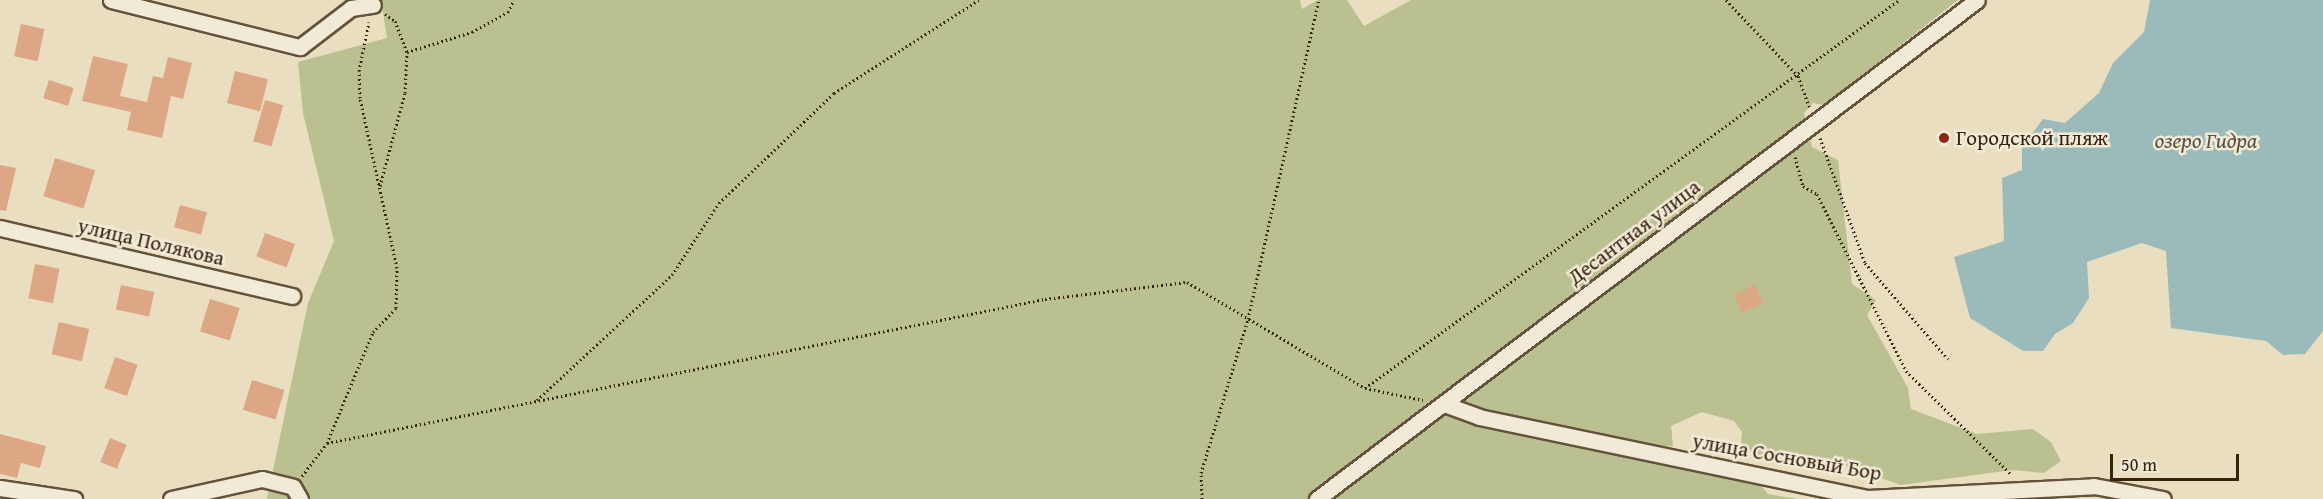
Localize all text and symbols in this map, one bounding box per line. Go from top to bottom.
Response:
place label: Городской пляж [1956,125,2108,151]
water label: озеро Гидра [2155,128,2257,154]
marker: Городской пляж [1937,131,1951,145]
street label: Десантная улица [1563,174,1705,290]
street label: улица Полякова [75,213,227,271]
street label: улица Сосновый Бор [1690,428,1884,486]
scale bar [2113,442,2242,480]
text: 50 m [2121,451,2157,478]

